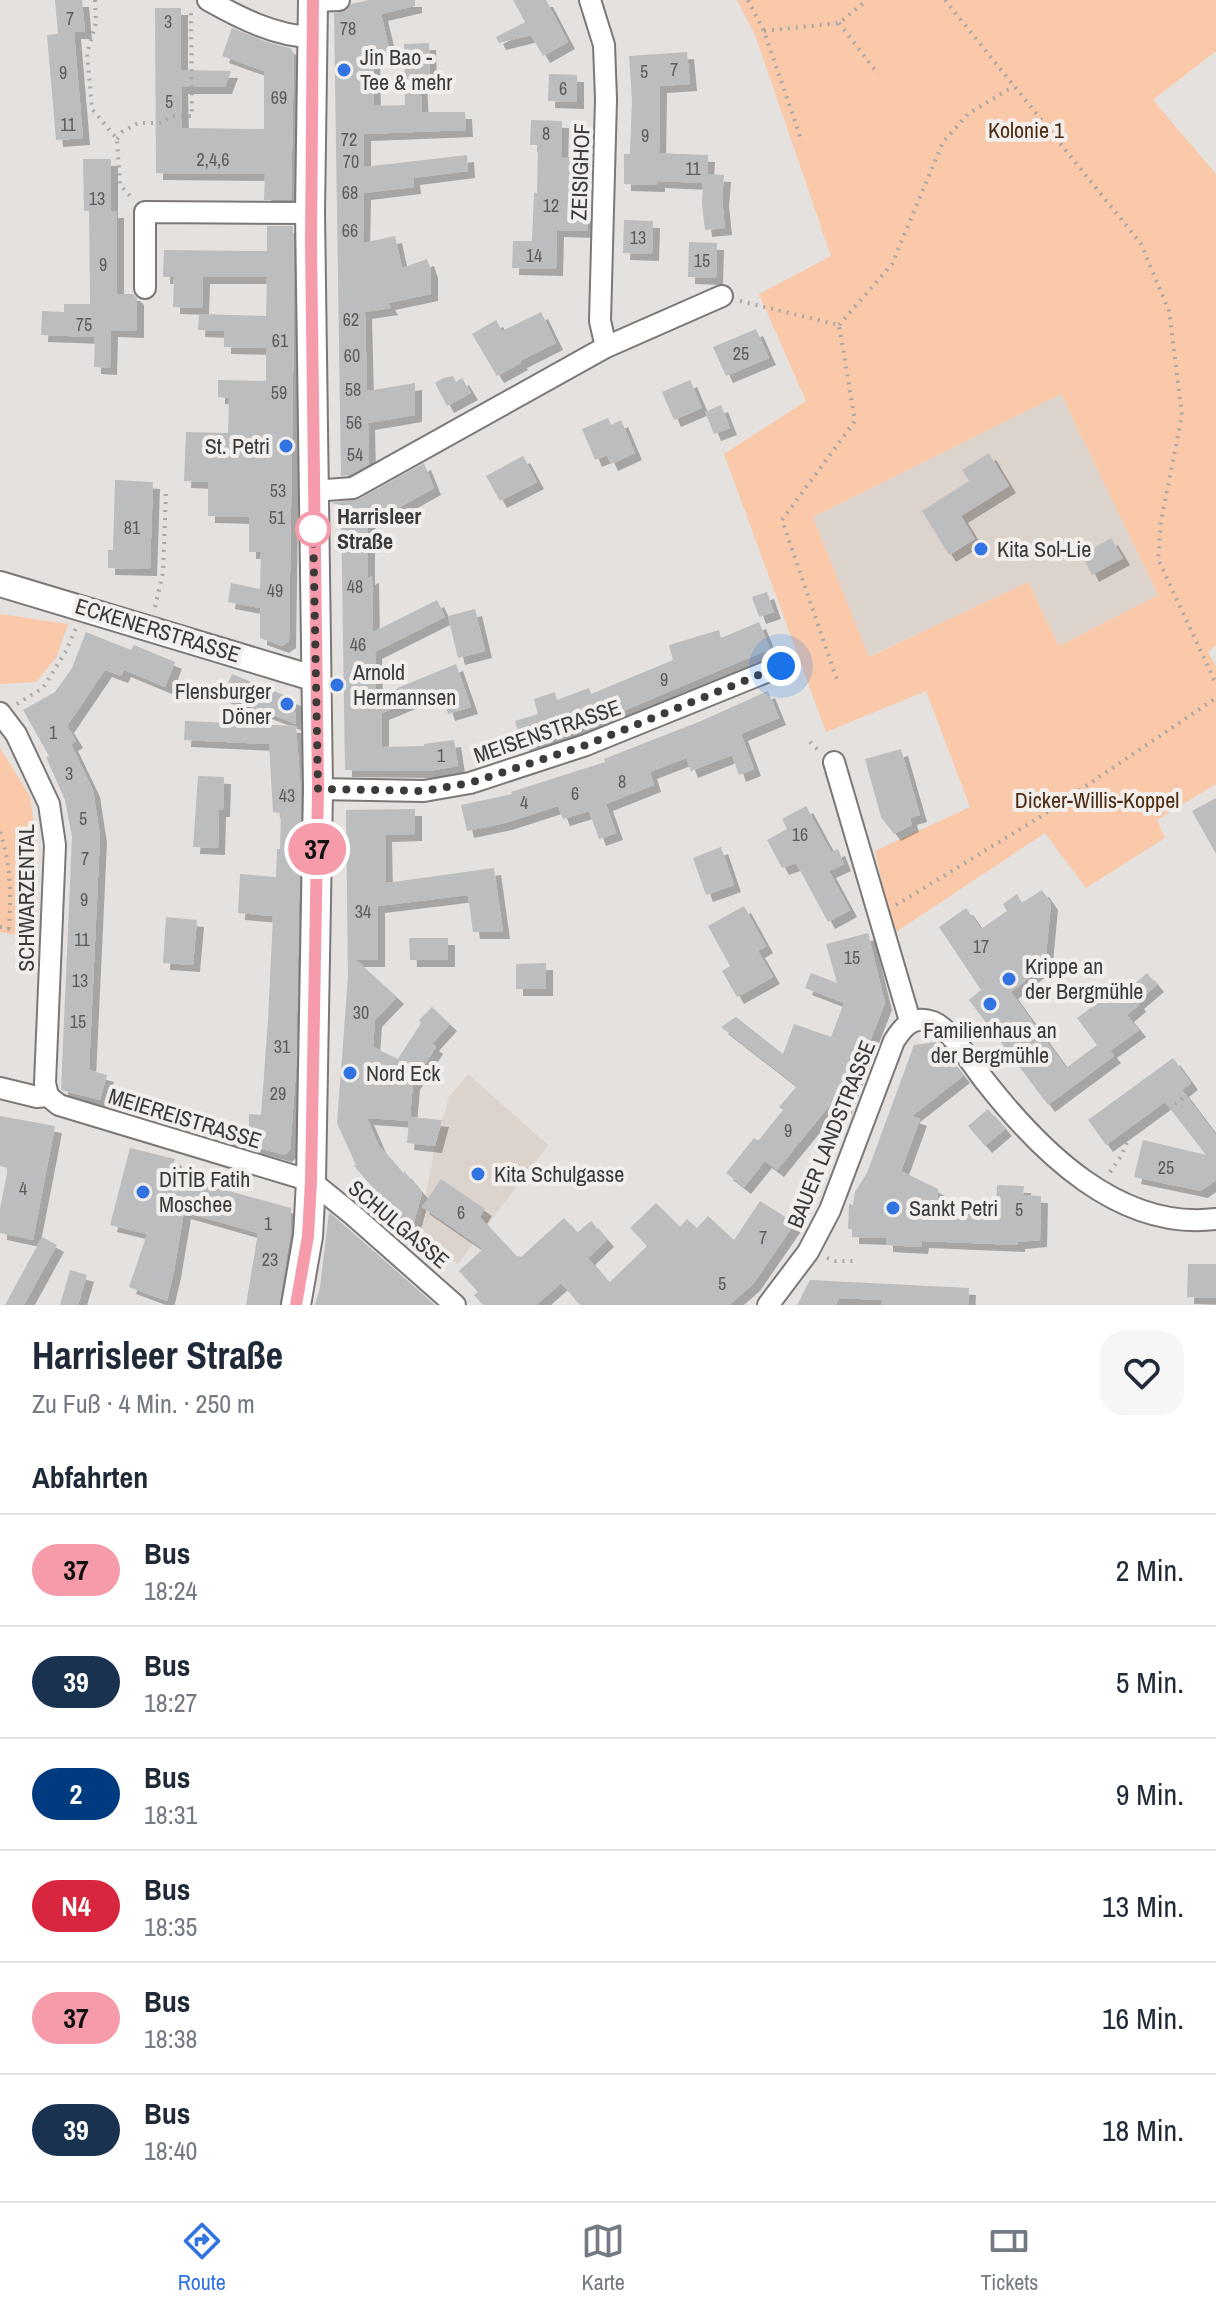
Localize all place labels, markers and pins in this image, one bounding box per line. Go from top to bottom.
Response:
place label: Jin Bao - Tee & mehr [360,42,452,97]
marker: Jin Bao - Tee & mehr [335,61,353,79]
place label: St. Petri [205,431,270,461]
marker: St. Petri [277,437,295,455]
place label: Harrisleer Straße [337,501,421,556]
marker: Harrisleer Straße [296,512,330,546]
place label: Kita Sol-Lie [997,534,1091,564]
marker: Kita Sol-Lie [972,540,990,558]
place label: Arnold Hermannsen [352,657,456,712]
place label: Flensburger Döner [175,676,271,731]
marker: Arnold Hermannsen [328,676,346,694]
marker: Flensburger Döner [278,695,296,713]
place label: Krippe an der Bergmühle [1025,951,1143,1006]
marker: Krippe an der Bergmühle [1000,970,1018,988]
marker: Familienhaus an der Bergmühle [981,995,999,1013]
place label: Familienhaus an der Bergmühle [923,1015,1057,1070]
place label: Nord Eck [366,1058,441,1088]
marker: Nord Eck [341,1064,359,1082]
place label: Kita Schulgasse [494,1159,624,1189]
place label: DİTİB Fatih Moschee [159,1164,250,1219]
marker: Kita Schulgasse [469,1165,487,1183]
marker: DİTİB Fatih Moschee [134,1183,152,1201]
place label: Sankt Petri [909,1193,998,1223]
marker: Sankt Petri [884,1199,902,1217]

